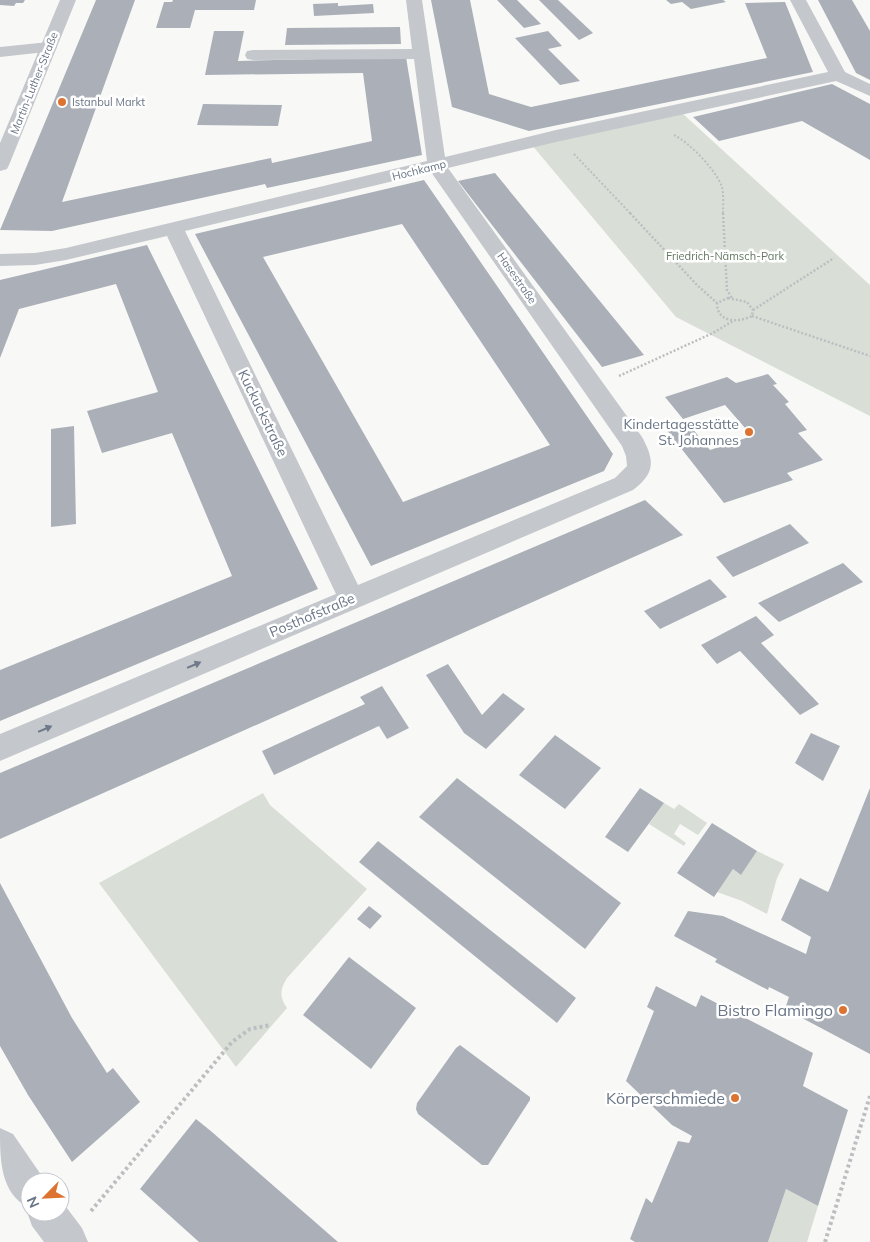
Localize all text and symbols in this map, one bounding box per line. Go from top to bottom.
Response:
street label: Martin-Luther-Straße [7,30,61,136]
place label: Istanbul Markt [72,95,145,109]
marker: Istanbul Markt [56,96,68,108]
street label: Hochkamp [391,156,448,183]
park label: Friedrich-Nämsch-Park [666,249,784,263]
street label: Hasestraße [494,250,540,306]
street label: Kuckuckstraße [234,366,292,460]
place label: Kindertagesstätte St. Johannes [623,415,739,449]
marker: Kindertagesstätte St. Johannes [743,426,755,438]
street label: Posthofstraße [267,589,357,641]
one-way arrow [187,661,201,669]
one-way arrow [38,725,52,733]
place label: Bistro Flamingo [717,1000,833,1020]
marker: Bistro Flamingo [837,1004,849,1016]
place label: Körperschmiede [606,1088,725,1108]
marker: Körperschmiede [729,1092,741,1104]
north arrow [20,1172,70,1222]
text: N [23,1194,43,1211]

